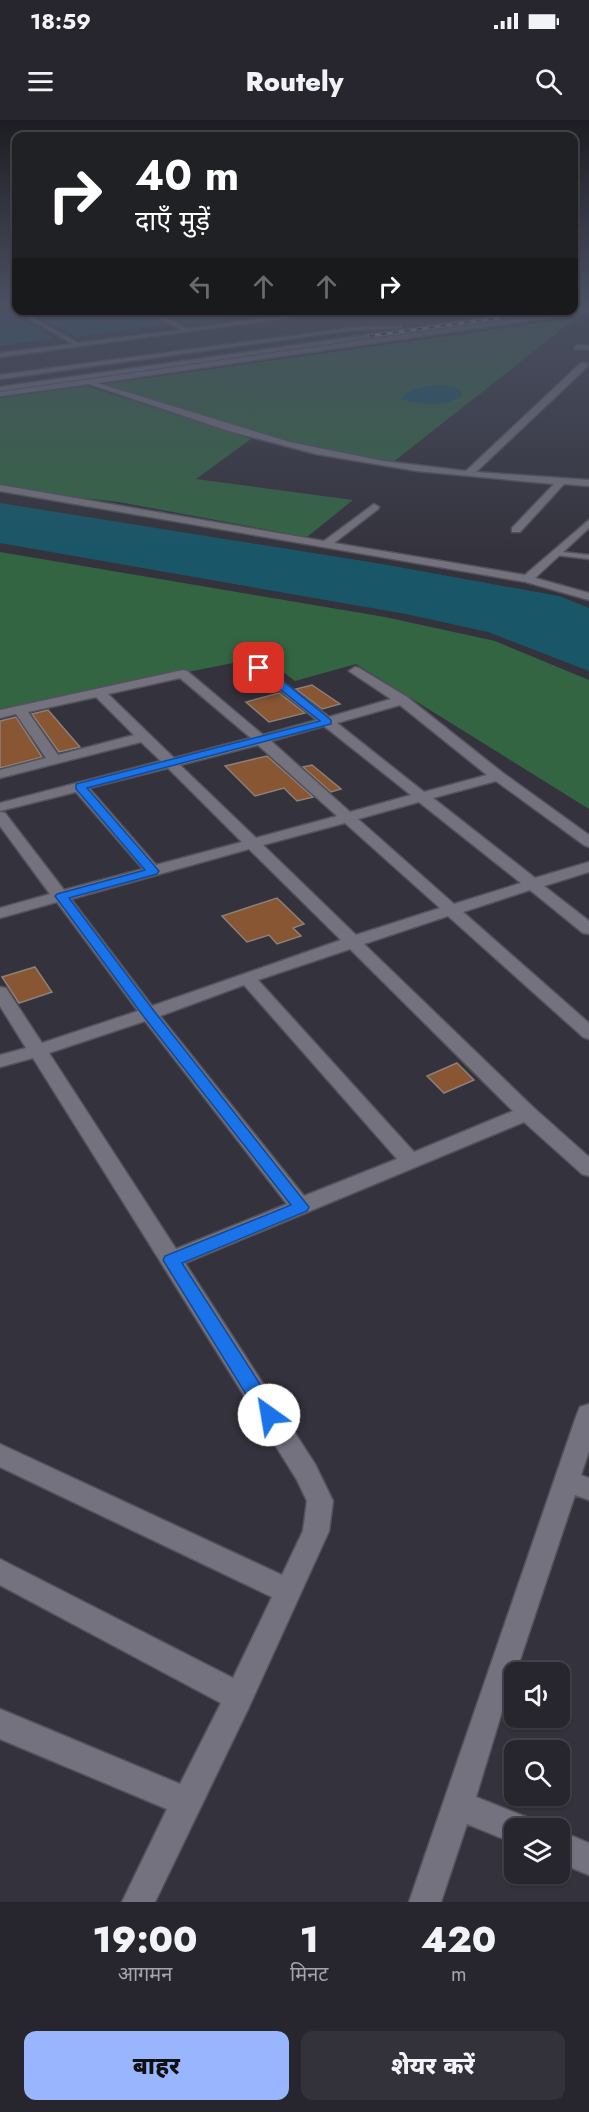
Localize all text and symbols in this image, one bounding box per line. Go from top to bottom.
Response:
text: 18:59 [30,5,91,37]
text: Routely [246,62,343,101]
icon: menu [24,65,57,98]
icon: search [532,65,565,98]
text: 40 m [135,145,239,206]
icon: right [36,156,114,234]
text: दाएँ मुड़ें [135,201,210,240]
icon: left [184,270,217,303]
icon: ahead [247,270,280,303]
icon: ahead [310,270,343,303]
icon: right [373,270,406,303]
pin [233,642,284,693]
icon: arrive [242,651,275,684]
position arrow [237,1383,301,1447]
map controls [504,1662,570,1884]
button: sound [504,1662,570,1728]
button: search [504,1740,570,1806]
button: layers [504,1818,570,1884]
text: 19:00 [93,1913,198,1965]
text: 1 [300,1913,319,1965]
text: 420 [421,1913,496,1965]
text: आगमन [118,1960,172,1989]
text: मिनट [290,1960,328,1989]
text: m [451,1960,466,1989]
button: बाहर [24,2031,289,2100]
button: शेयर करें [301,2031,565,2100]

